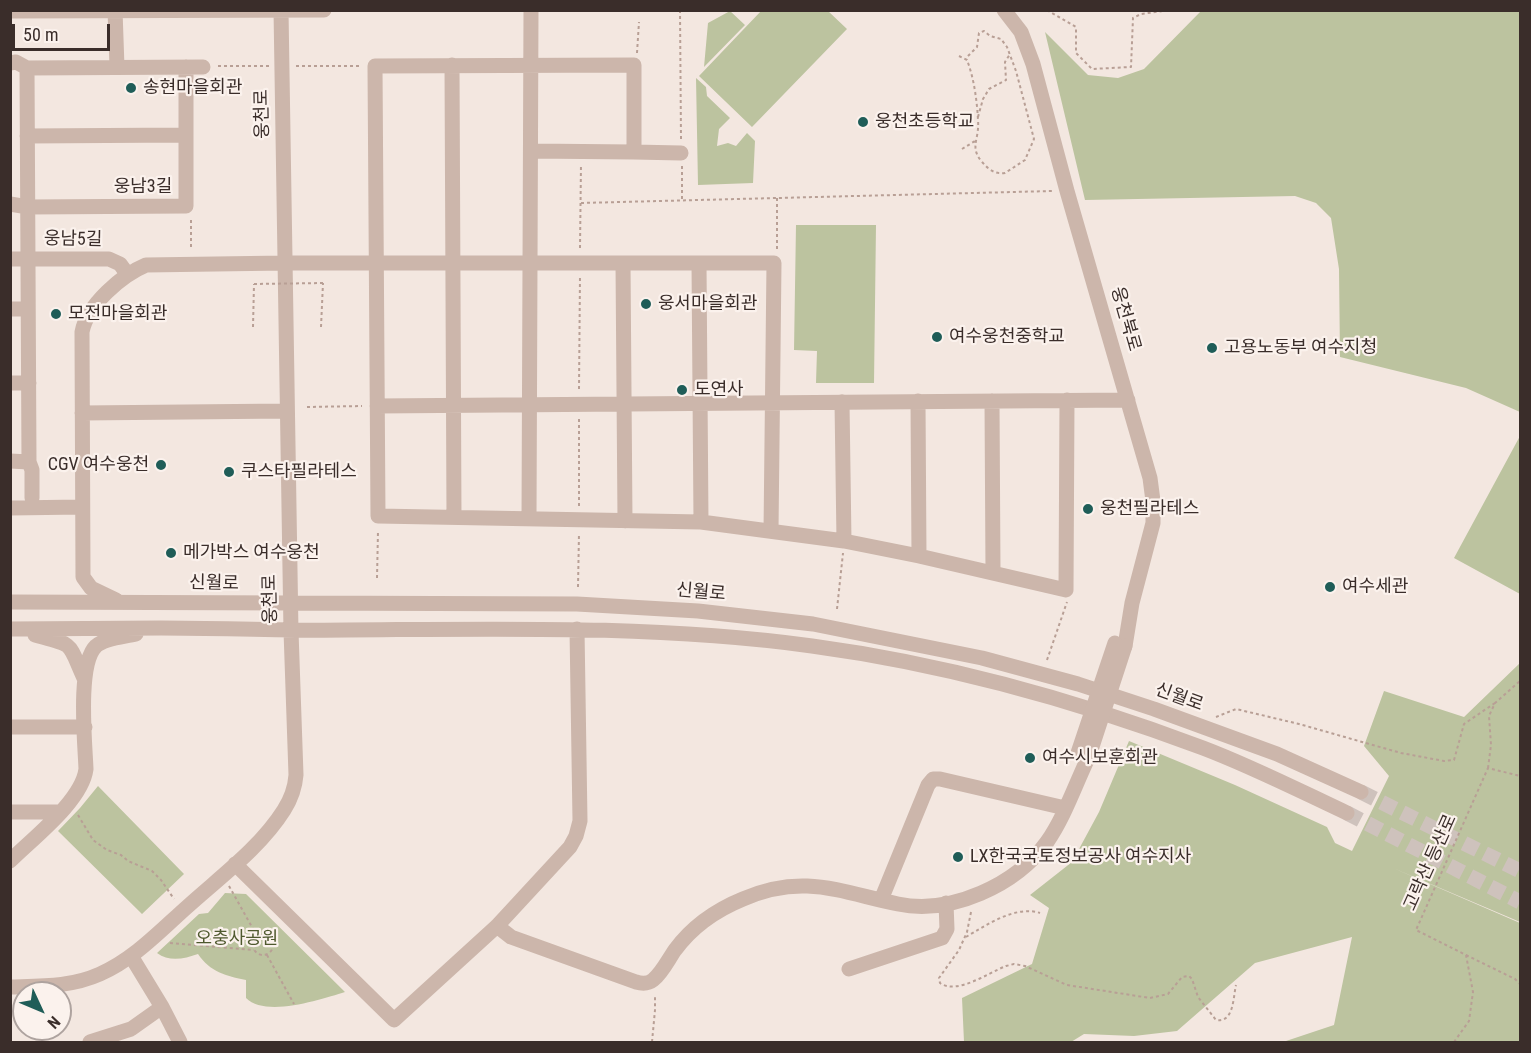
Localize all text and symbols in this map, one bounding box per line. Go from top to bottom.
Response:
scale bar [15,12,112,50]
text: 50 m [23,24,58,45]
place label: 송현마을회관 [143,77,242,99]
marker: 송현마을회관 [124,81,138,95]
street label: 웅천로 [252,89,274,139]
place label: 웅천초등학교 [875,111,974,133]
marker: 웅천초등학교 [856,115,870,129]
street label: 웅남3길 [114,176,172,198]
street label: 웅남5길 [44,229,102,251]
street label: 웅천북로 [1105,284,1145,354]
place label: 웅서마을회관 [658,293,757,315]
marker: 웅서마을회관 [639,297,653,311]
place label: 모전마을회관 [68,303,167,325]
marker: 모전마을회관 [49,307,63,321]
place label: 여수웅천중학교 [949,326,1065,348]
marker: 여수웅천중학교 [930,330,944,344]
place label: 고용노동부 여수지청 [1224,337,1377,359]
marker: 고용노동부 여수지청 [1205,341,1219,355]
place label: 도연사 [694,379,744,401]
marker: 도연사 [675,383,689,397]
place label: CGV 여수웅천 [48,454,149,476]
marker: CGV 여수웅천 [154,458,168,472]
place label: 쿠스타필라테스 [241,461,357,483]
marker: 쿠스타필라테스 [222,465,236,479]
place label: 웅천필라테스 [1100,498,1199,520]
marker: 웅천필라테스 [1081,502,1095,516]
place label: 메가박스 여수웅천 [183,542,320,564]
marker: 메가박스 여수웅천 [164,546,178,560]
street label: 신월로 [189,573,239,595]
street label: 웅천로 [260,574,282,624]
place label: 여수세관 [1342,576,1408,598]
street label: 신월로 [675,580,727,606]
marker: 여수세관 [1323,580,1337,594]
street label: 신월로 [1152,679,1206,717]
place label: 여수시보훈회관 [1042,747,1158,769]
marker: 여수시보훈회관 [1023,751,1037,765]
street label: 고락산 등산로 [1400,811,1462,915]
place label: LX한국국토정보공사 여수지사 [970,846,1191,868]
marker: LX한국국토정보공사 여수지사 [951,850,965,864]
park label: 오충사공원 [196,928,278,950]
north arrow [12,981,72,1041]
text: N [44,1012,64,1033]

